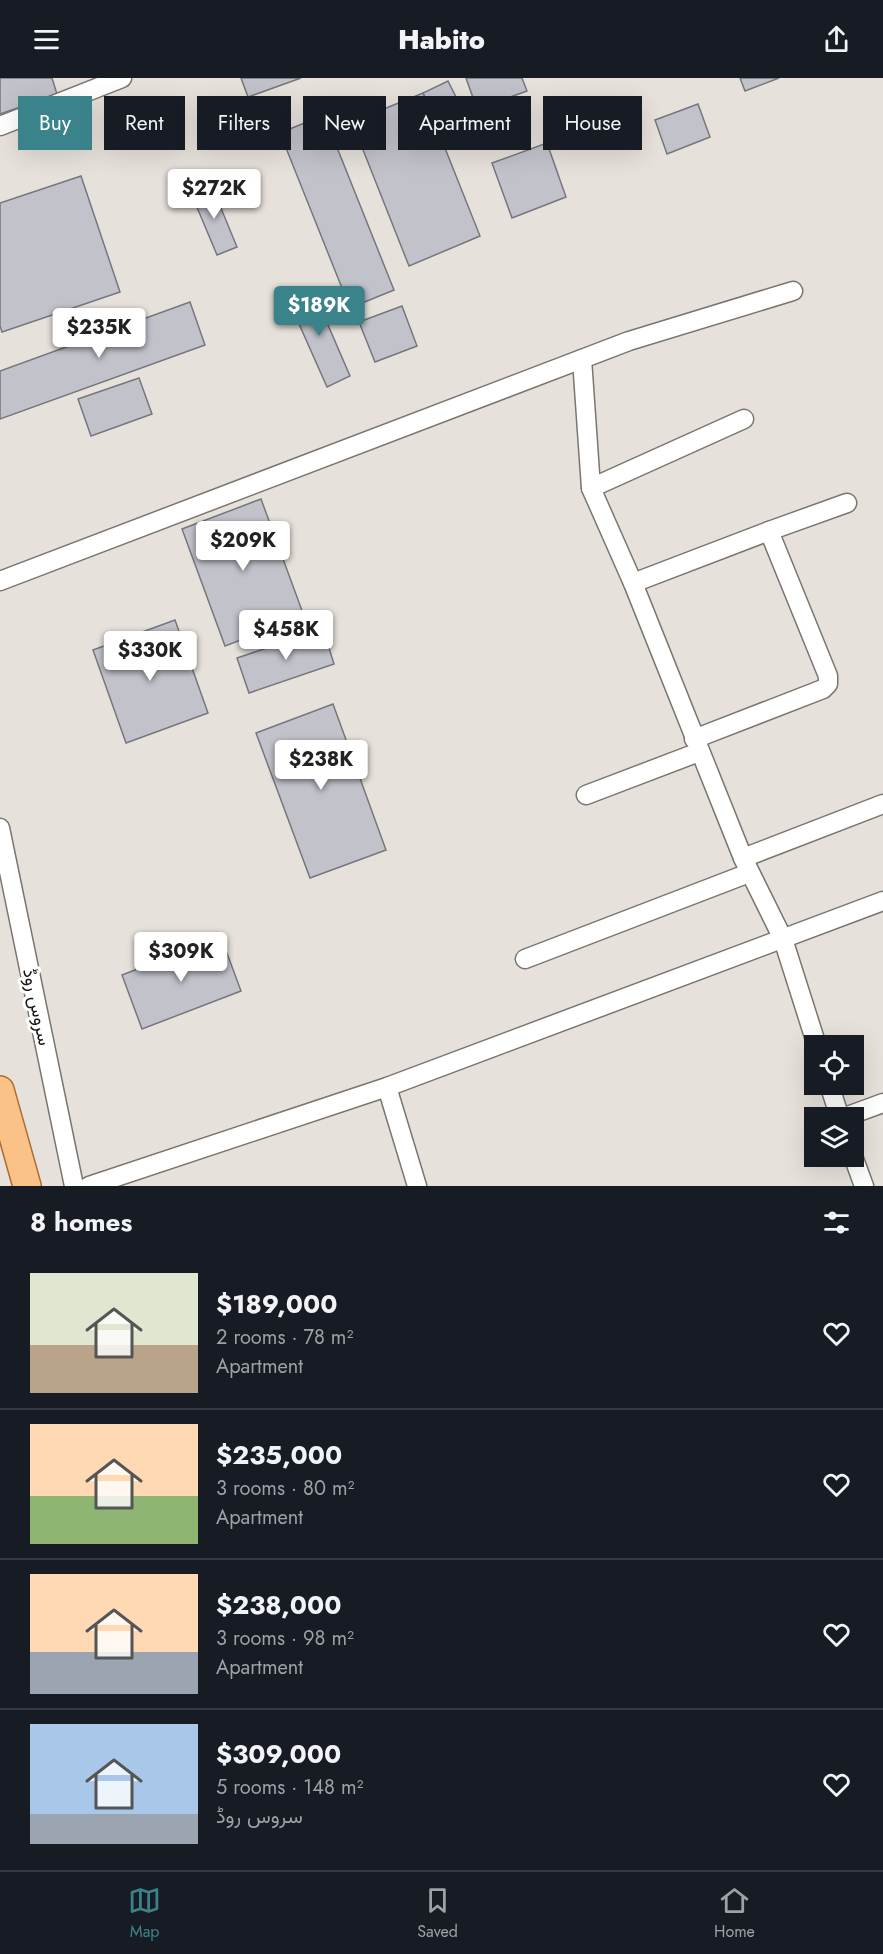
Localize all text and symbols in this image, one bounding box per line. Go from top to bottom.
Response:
text: Habito [398,20,485,59]
icon: menu [30,23,63,56]
icon: share [820,23,853,56]
chip: Buy [18,96,92,150]
chip: Rent [104,96,185,150]
chip: Filters [197,96,291,150]
chip: New [303,96,386,150]
chip: Apartment [398,96,531,150]
chip: House [543,96,642,150]
pin: $272K [172,169,256,220]
text: $272K [182,174,246,203]
pin: $189K [277,286,361,337]
text: $189K [288,291,350,320]
pin: $235K [57,308,141,359]
text: $235K [67,313,131,342]
pin: $209K [201,521,285,572]
text: $209K [210,526,276,555]
pin: $458K [244,610,328,661]
text: $458K [253,615,319,644]
pin: $330K [108,631,192,682]
text: $330K [118,636,182,665]
pin: $238K [279,740,363,791]
text: $238K [289,745,353,774]
pin: $309K [139,932,223,983]
text: $309K [148,937,214,966]
street label: سروس روڈ [16,966,58,1048]
map controls [804,1035,864,1167]
button: locate [804,1035,864,1095]
button: layers [804,1107,864,1167]
text: 8 homes [30,1203,132,1241]
icon: filters [820,1206,853,1239]
text: $189,000 [216,1285,337,1323]
icon: home [78,1297,150,1369]
icon: heart [820,1317,853,1350]
text: 2 rooms · 78 m² [216,1323,353,1352]
text: Apartment [216,1352,303,1381]
text: $235,000 [216,1436,342,1474]
icon: home [78,1448,150,1520]
icon: heart [820,1468,853,1501]
text: 3 rooms · 80 m² [216,1474,354,1503]
text: Apartment [216,1503,303,1532]
text: $238,000 [216,1586,341,1624]
icon: home [78,1598,150,1670]
icon: heart [820,1618,853,1651]
text: 3 rooms · 98 m² [216,1624,354,1653]
text: Apartment [216,1653,303,1682]
text: $309,000 [216,1735,341,1773]
icon: home [78,1748,150,1820]
icon: heart [820,1768,853,1801]
text: 5 rooms · 148 m² [216,1773,363,1802]
text: سروس روڈ [216,1802,303,1831]
tab: Map [128,1884,161,1943]
tab: Saved [417,1884,458,1943]
tab: Home [714,1884,755,1943]

